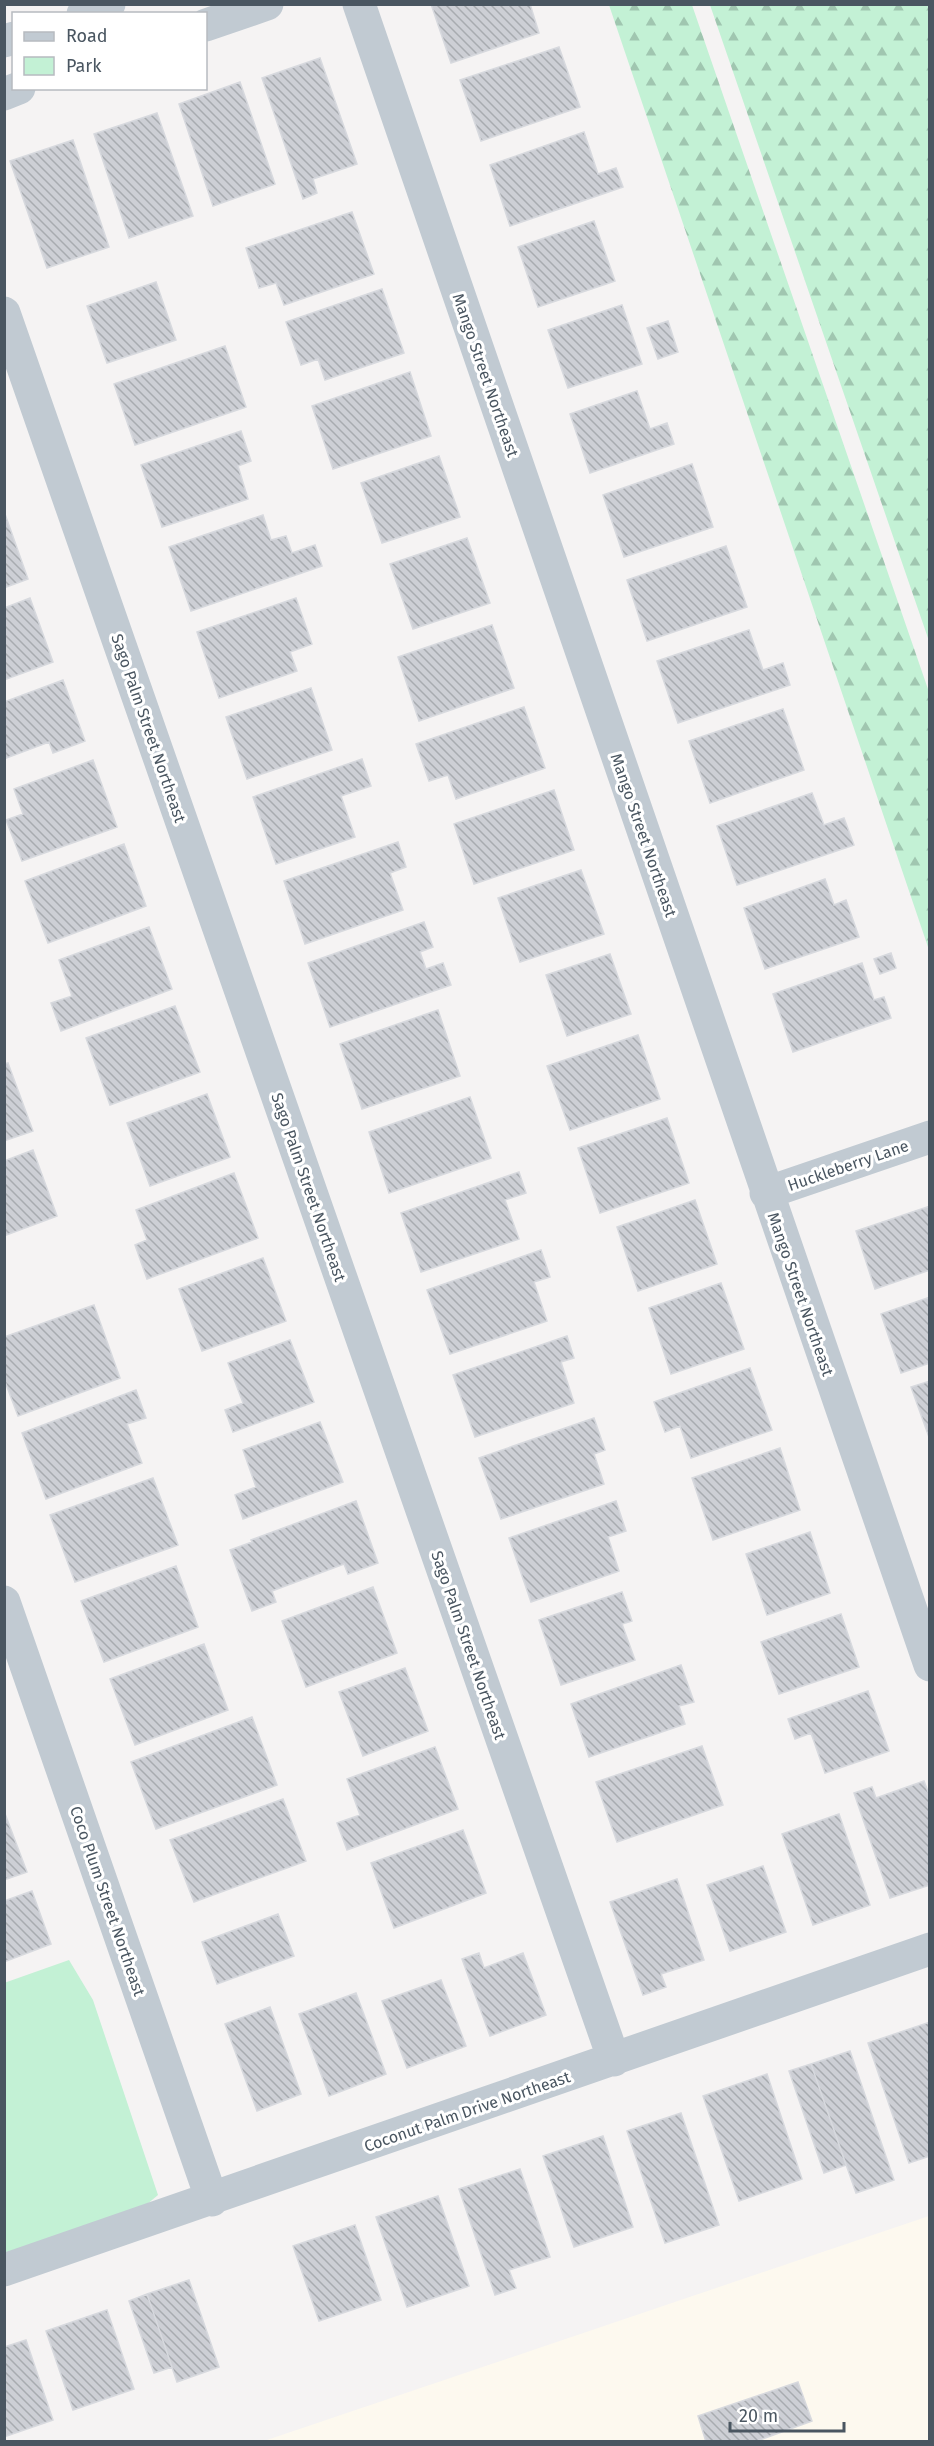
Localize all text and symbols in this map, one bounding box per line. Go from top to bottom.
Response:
legend [12,12,207,90]
text: Road [66,25,108,47]
text: Park [66,55,102,77]
street label: Mango Street Northeast [449,291,523,460]
street label: Sago Palm Street Northeast [107,631,190,825]
street label: Mango Street Northeast [607,751,681,920]
street label: Sago Palm Street Northeast [267,1090,350,1284]
street label: Huckleberry Lane [785,1136,911,1195]
street label: Mango Street Northeast [764,1210,838,1379]
street label: Sago Palm Street Northeast [427,1548,510,1742]
street label: Coco Plum Street Northeast [66,1804,149,1999]
street label: Coconut Palm Drive Northeast [362,2067,573,2156]
scale bar [730,2395,844,2433]
text: 20 m [739,2405,778,2427]

